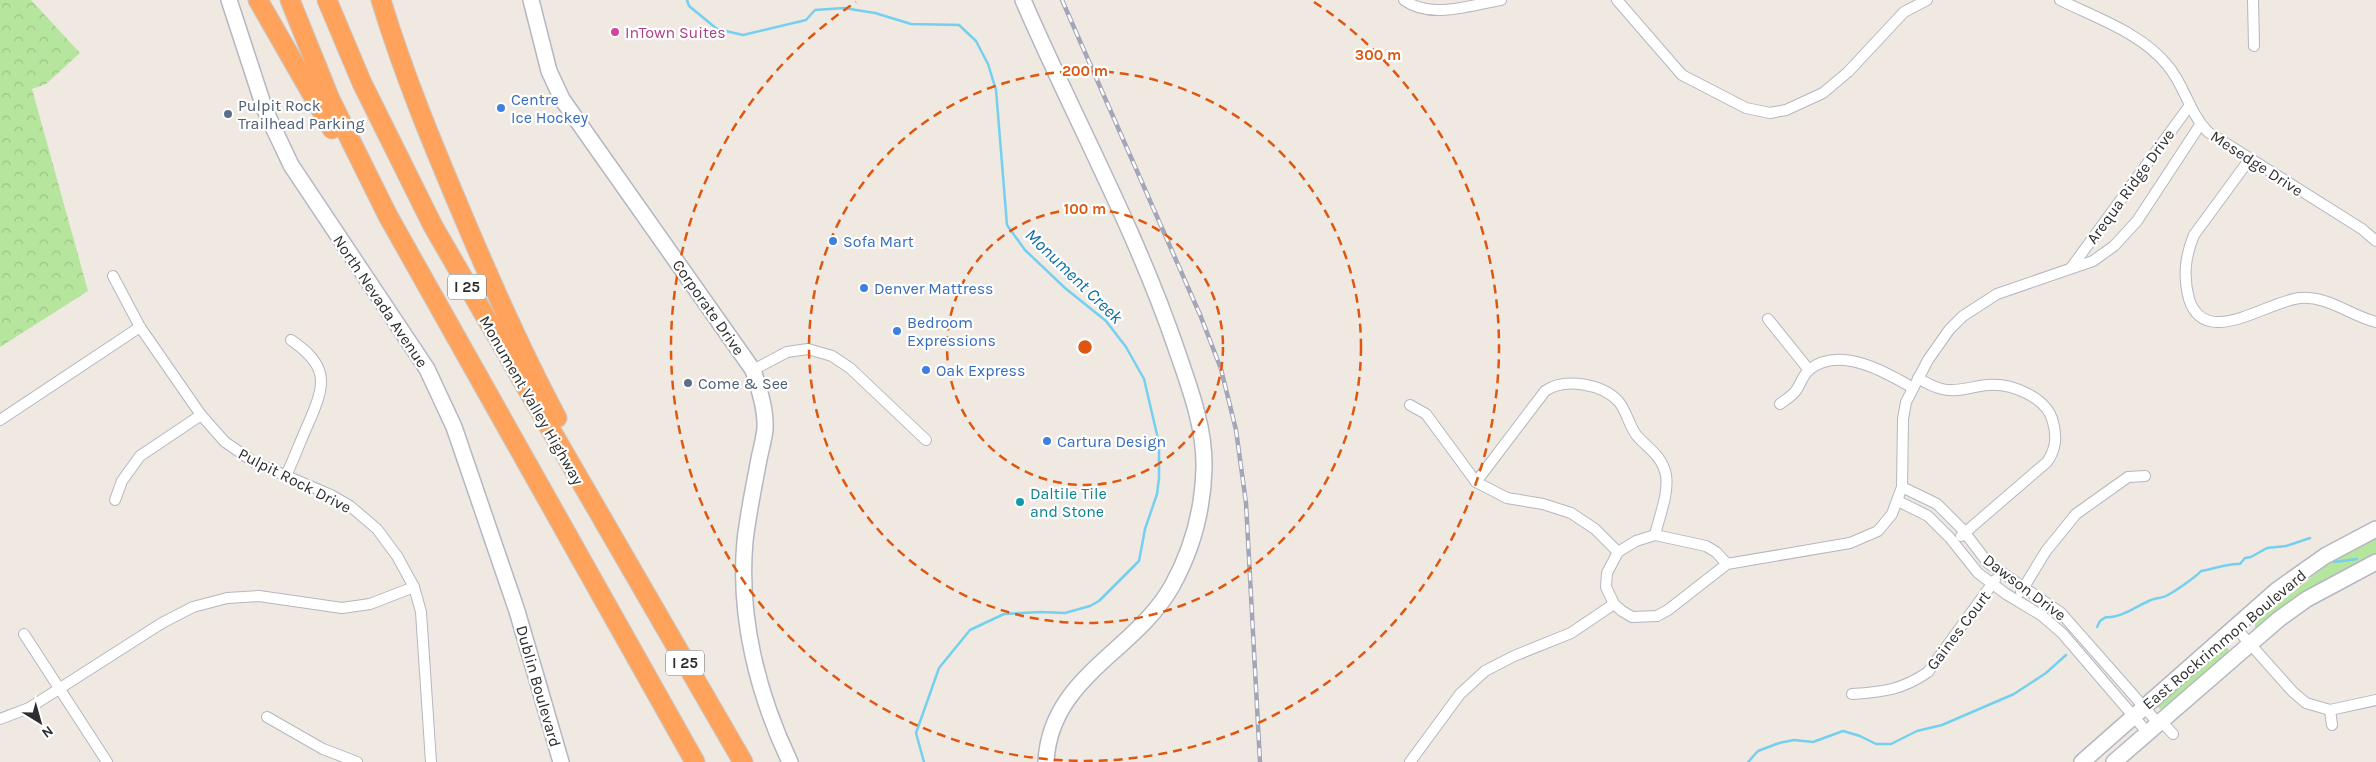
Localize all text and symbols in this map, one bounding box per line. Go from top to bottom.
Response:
place label: InTown Suites [625,23,726,42]
marker: InTown Suites [609,26,621,38]
text: 300 m [1355,46,1401,64]
text: 200 m [1062,62,1108,80]
place label: Centre Ice Hockey [511,90,589,127]
place label: Pulpit Rock Trailhead Parking [238,96,365,133]
marker: Centre Ice Hockey [495,102,507,114]
marker: Pulpit Rock Trailhead Parking [222,108,234,120]
street label: Arequa Ridge Drive [2082,125,2178,247]
street label: Mesedge Drive [2207,127,2306,200]
text: 100 m [1064,200,1106,218]
water label: Monument Creek [1021,224,1128,329]
street label: North Nevada Avenue [329,231,432,371]
place label: Sofa Mart [843,232,914,251]
marker: Sofa Mart [827,235,839,247]
street label: Corporate Drive [669,256,749,359]
road number: I 25 [448,274,486,300]
place label: Denver Mattress [874,279,993,298]
marker: Denver Mattress [858,282,870,294]
street label: Monument Valley Highway [475,312,588,489]
place label: Bedroom Expressions [907,313,996,350]
marker: Bedroom Expressions [891,325,903,337]
centre of rings [1076,338,1094,356]
place label: Oak Express [936,361,1025,380]
marker: Oak Express [920,364,932,376]
place label: Come & See [698,374,788,393]
marker: Come & See [682,377,694,389]
place label: Cartura Design [1057,432,1166,451]
marker: Cartura Design [1041,435,1053,447]
street label: Pulpit Rock Drive [235,444,354,517]
place label: Daltile Tile and Stone [1030,484,1107,521]
marker: Daltile Tile and Stone [1014,496,1026,508]
street label: Dawson Drive [1979,550,2070,625]
street label: East Rockrimmon Boulevard [2139,565,2310,713]
street label: Gaines Court [1923,587,1994,674]
street label: Dublin Boulevard [512,623,565,749]
road number: I 25 [666,650,704,676]
north arrow [15,697,65,747]
text: N [38,722,57,742]

